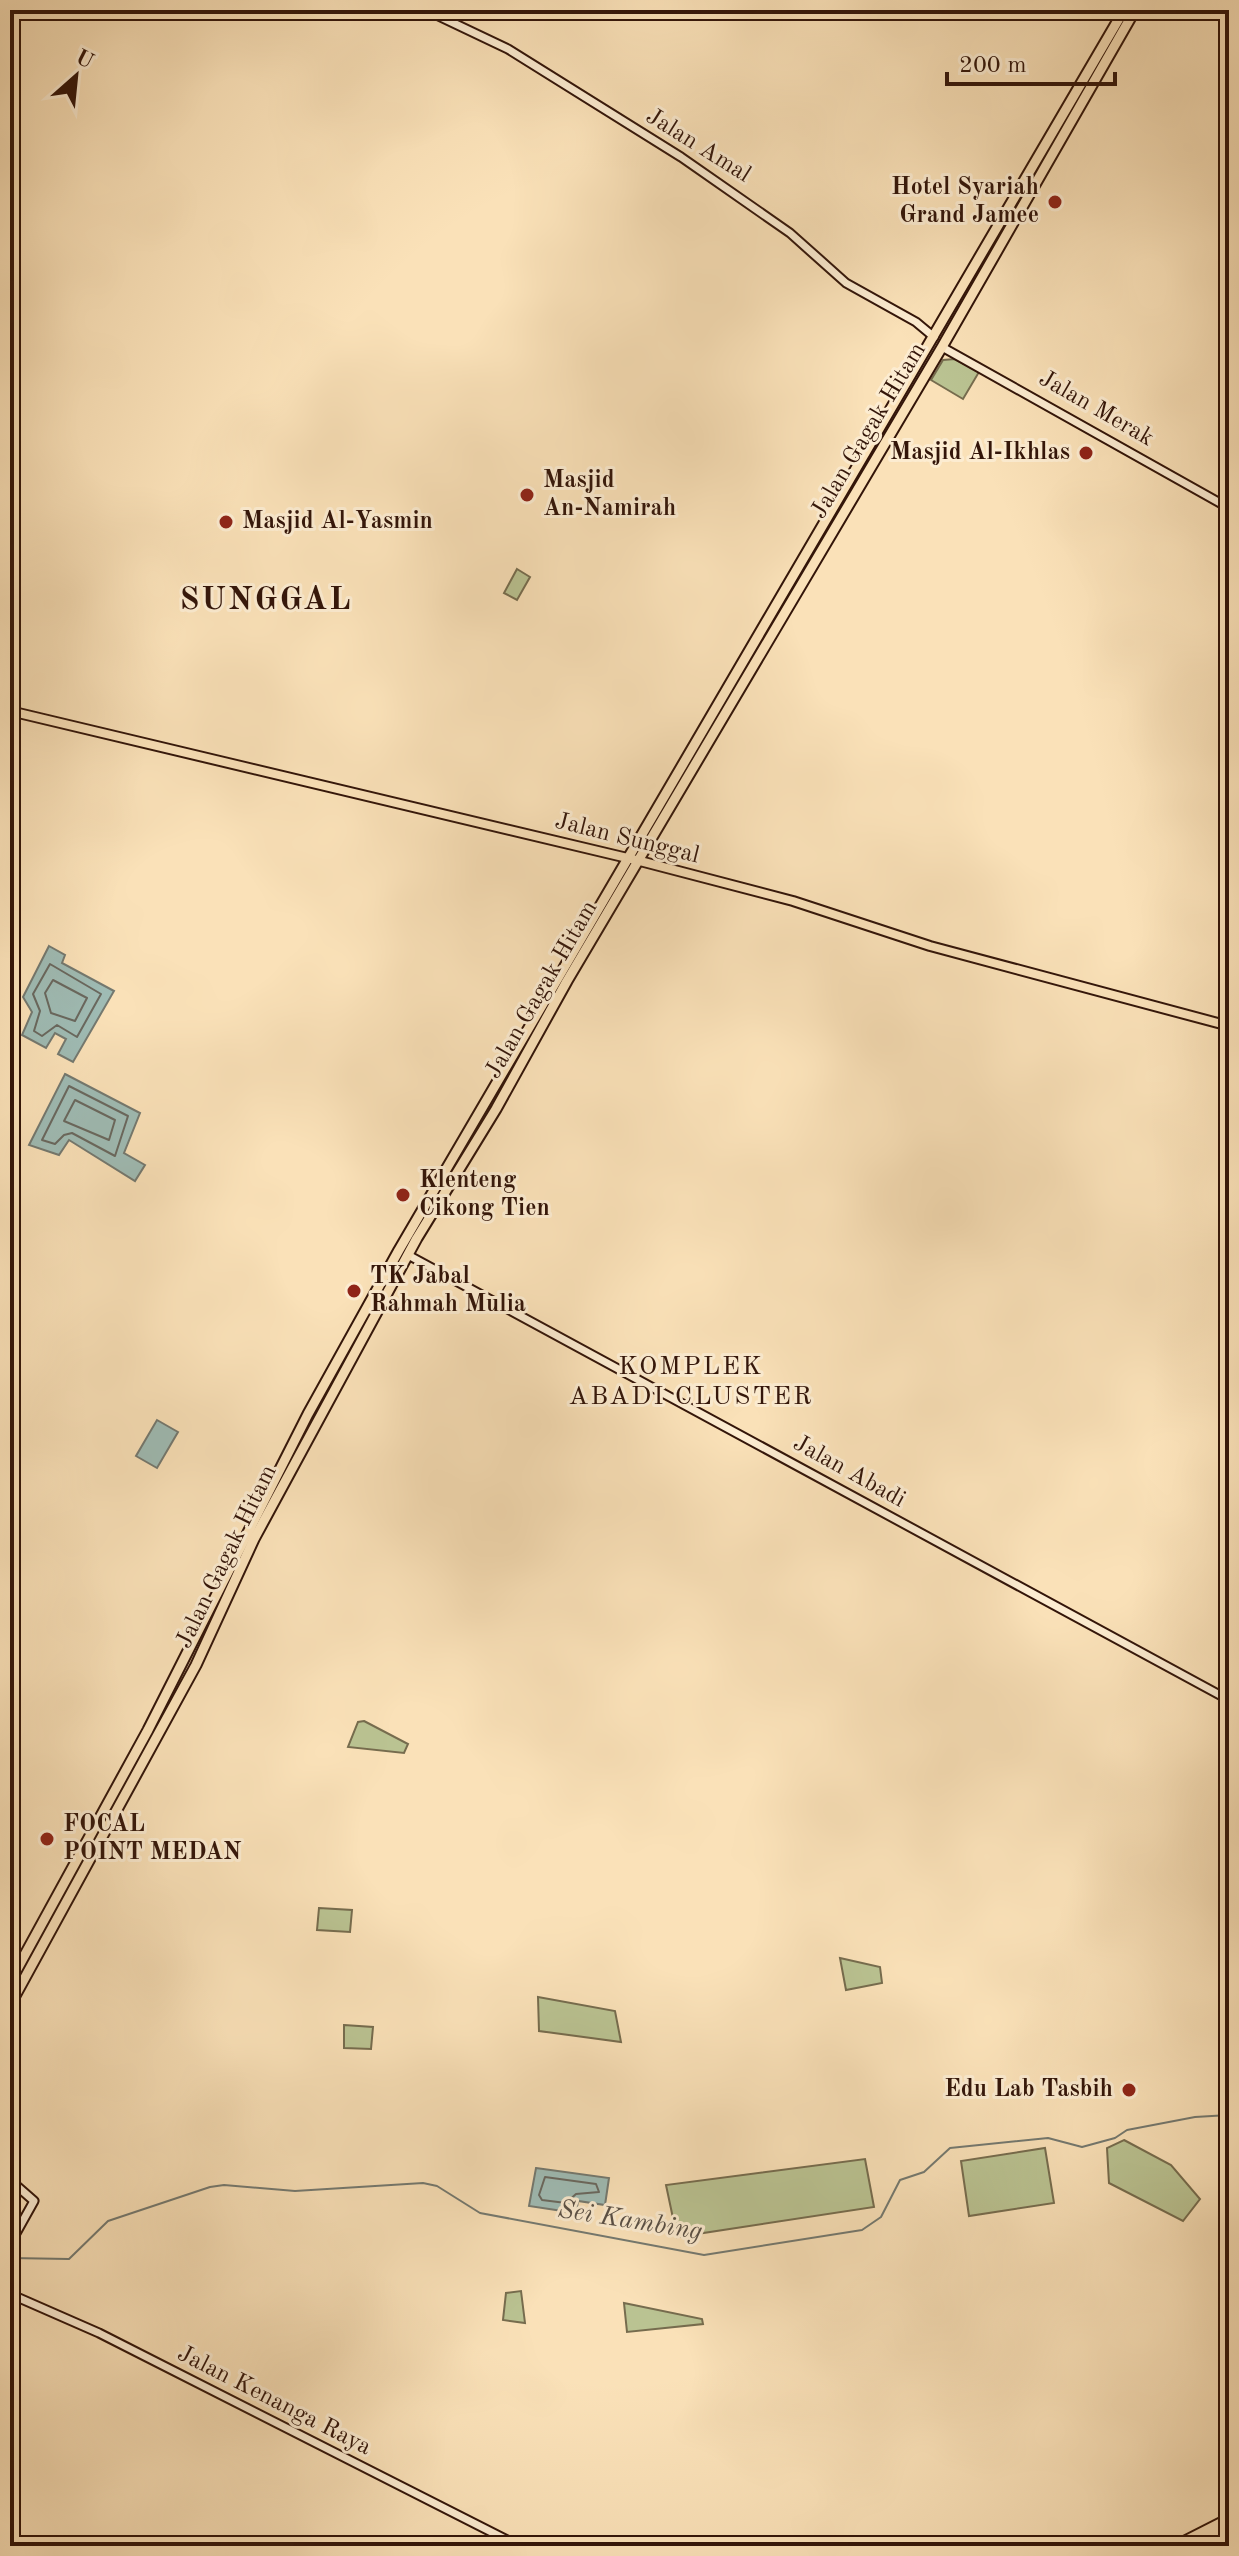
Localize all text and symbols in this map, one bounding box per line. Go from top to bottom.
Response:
north arrow [36,36,116,116]
scale bar [947,36,1115,86]
text: U [71,46,97,74]
text: 200 m [959,54,1027,78]
street label: Jalan Amal [641,104,755,188]
place label: Hotel Syariah Grand Jamee [891,176,1039,228]
marker: Hotel Syariah Grand Jamee [1046,193,1064,211]
street label: Jalan Gagak Hitam [807,339,931,523]
street label: Jalan Merak [1034,367,1158,451]
place label: Masjid Al-Ikhlas [890,441,1070,465]
marker: Masjid Al-Ikhlas [1077,444,1095,462]
place label: Masjid An-Namirah [543,469,676,521]
marker: Masjid An-Namirah [518,486,536,504]
place label: Masjid Al-Yasmin [242,510,433,534]
marker: Masjid Al-Yasmin [217,513,235,531]
district label: SUNGGAL [180,585,352,617]
street label: Jalan Sunggal [552,809,702,869]
street label: Jalan Gagak Hitam [481,897,603,1083]
place label: Klenteng Cikong Tien [419,1169,550,1221]
marker: Klenteng Cikong Tien [394,1186,412,1204]
place label: TK Jabal Rahmah Mulia [370,1265,526,1317]
marker: TK Jabal Rahmah Mulia [345,1282,363,1300]
district label: KOMPLEK ABADI CLUSTER [568,1354,814,1410]
street label: Jalan Abadi [789,1431,909,1513]
street label: Jalan Gagak Hitam [172,1462,282,1652]
place label: FOCAL POINT MEDAN [63,1813,242,1865]
marker: FOCAL POINT MEDAN [38,1830,56,1848]
place label: Edu Lab Tasbih [944,2078,1113,2102]
marker: Edu Lab Tasbih [1120,2081,1138,2099]
water label: Sei Kambing [556,2197,704,2245]
street label: Jalan Kenanga Raya [173,2342,375,2460]

